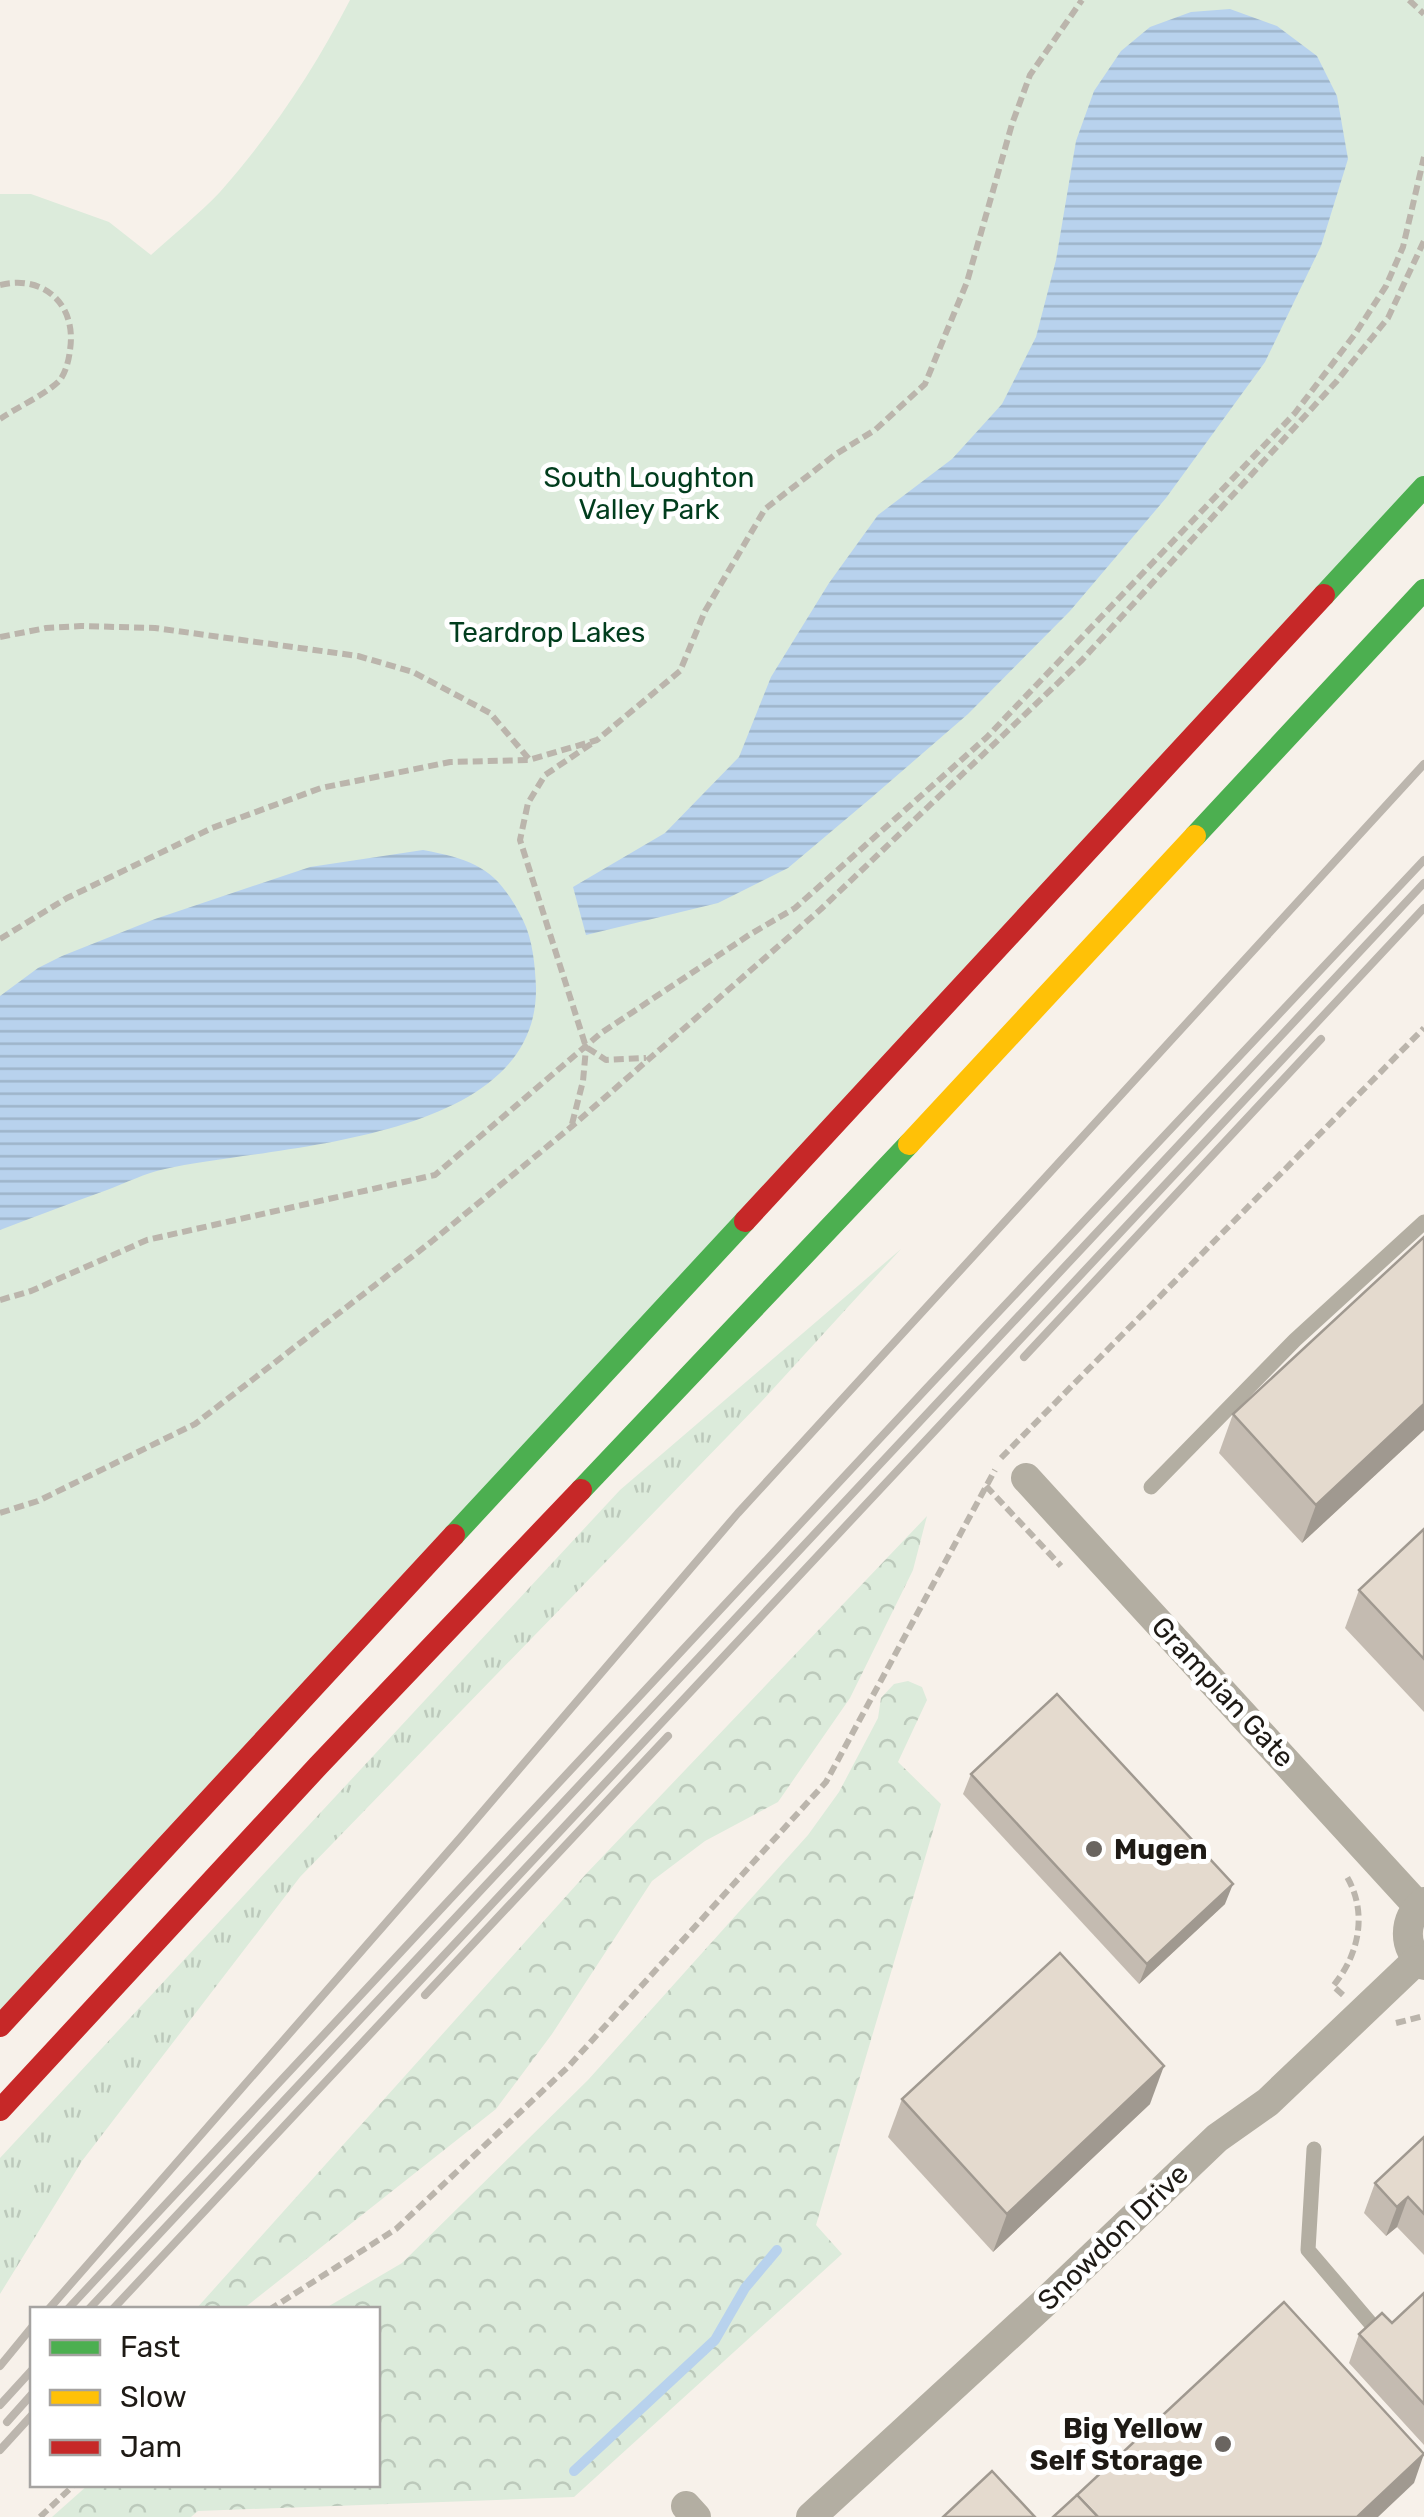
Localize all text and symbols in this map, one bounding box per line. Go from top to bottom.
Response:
park label: South Loughton Valley Park [543,461,755,526]
park label: Teardrop Lakes [449,616,645,649]
street label: Grampian Gate [1145,1610,1301,1774]
place label: Mugen [1114,1833,1208,1866]
marker: Mugen [1083,1838,1105,1860]
street label: Snowdon Drive [1031,2157,1195,2317]
legend [30,2307,380,2487]
text: Fast [120,2329,180,2365]
text: Slow [120,2379,187,2415]
place label: Big Yellow Self Storage [1030,2412,1203,2477]
text: Jam [120,2429,182,2465]
marker: Big Yellow Self Storage [1212,2433,1234,2455]

